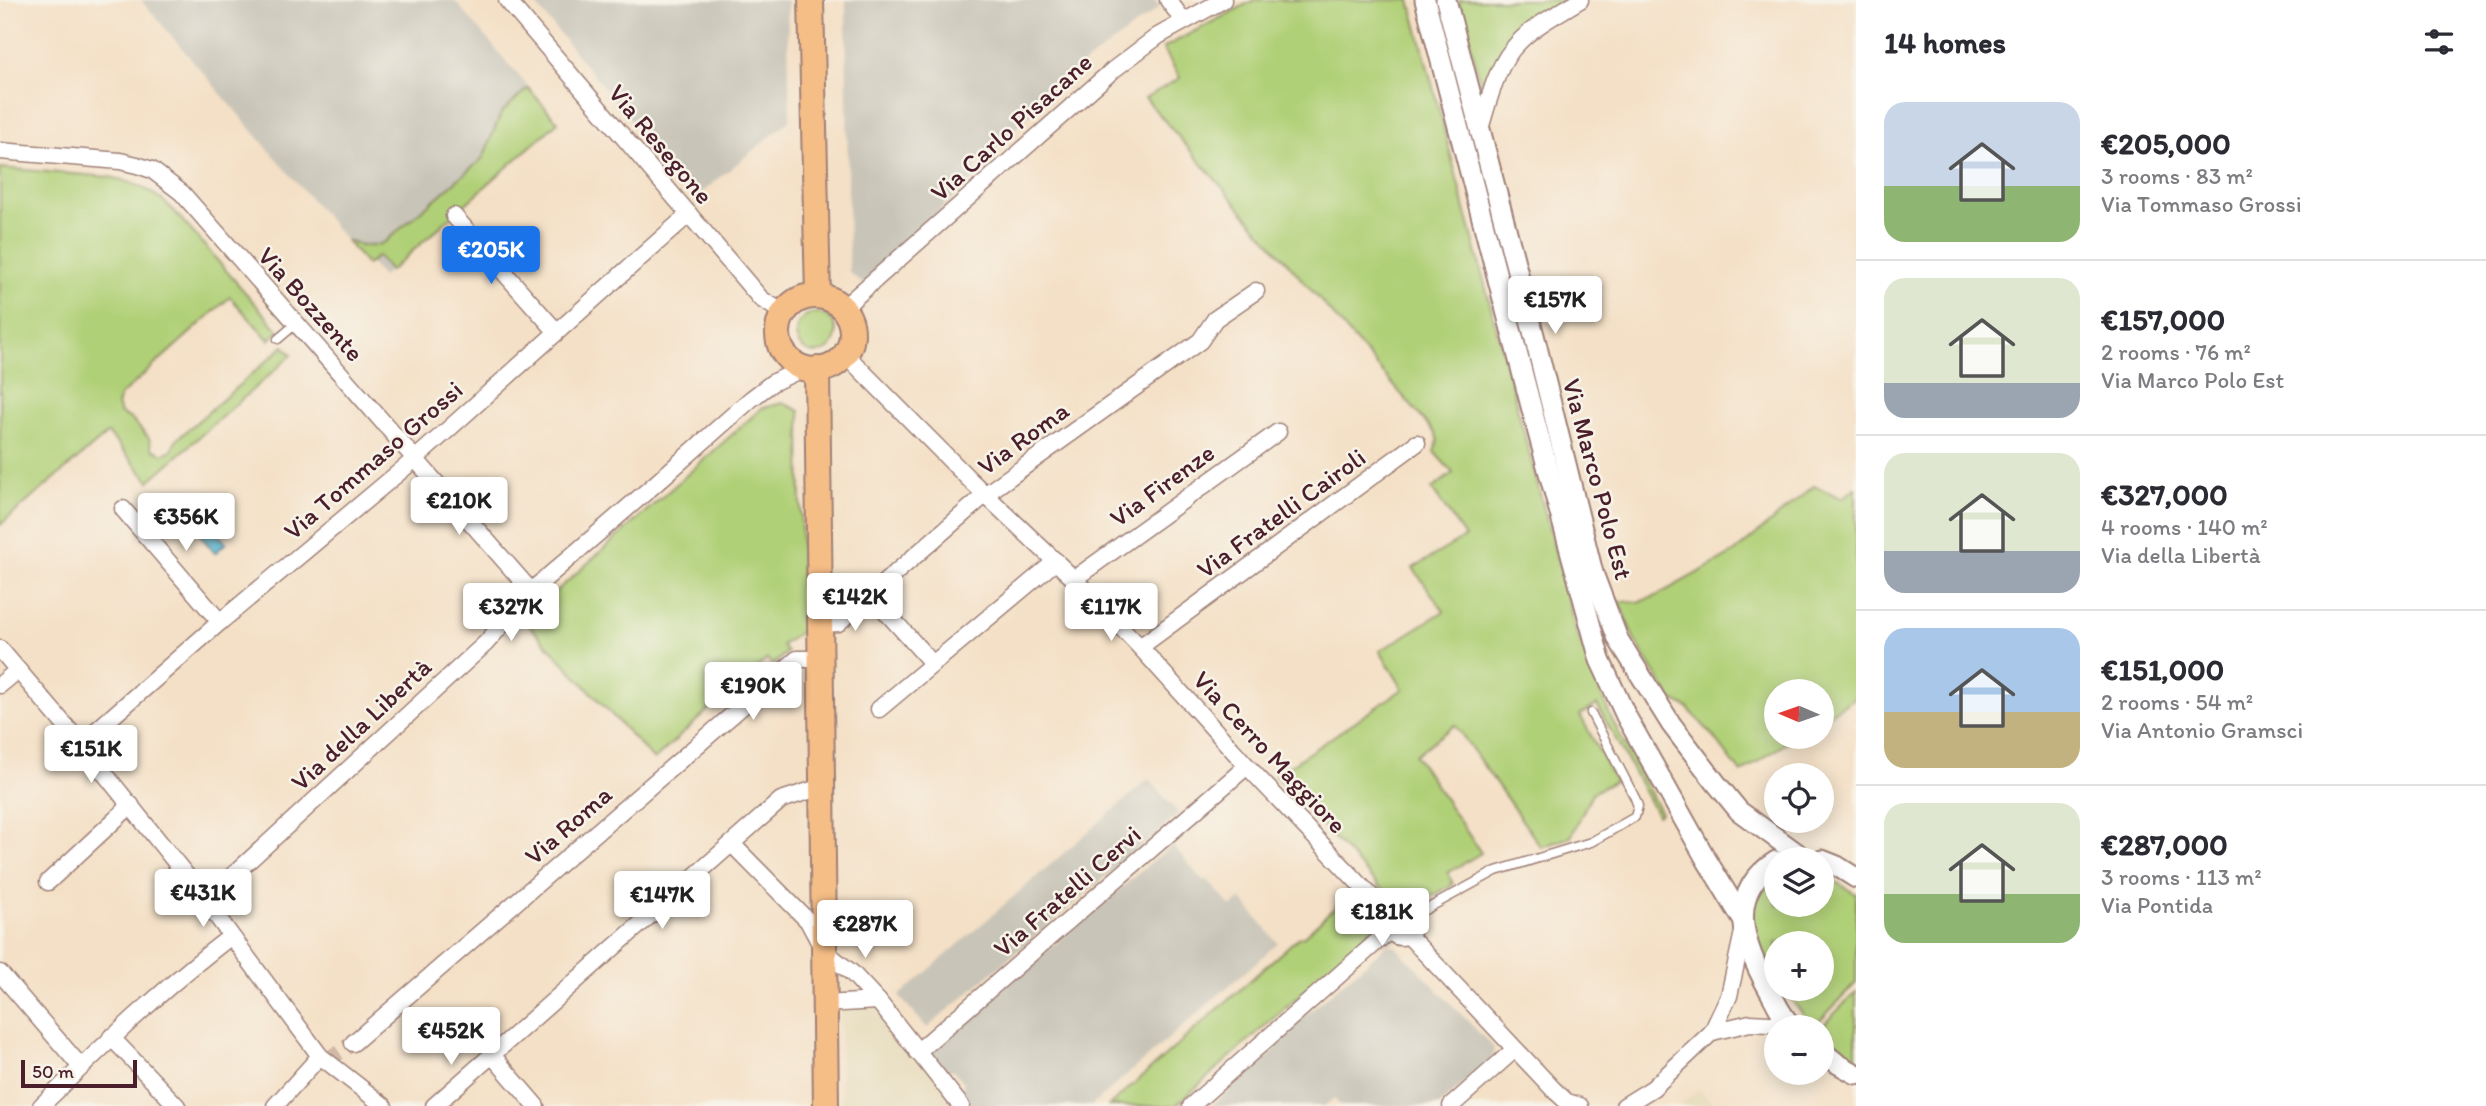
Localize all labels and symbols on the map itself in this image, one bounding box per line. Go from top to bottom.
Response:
street label: Via Carlo Pisacane [923,46,1099,208]
street label: Via Resegone [602,77,720,211]
pin: €205K [442,226,540,286]
street label: Via Bozzente [251,240,371,368]
pin: €157K [1506,276,1604,336]
street label: Via Tommaso Grossi [277,373,469,547]
street label: Via Marco Polo Est [1556,375,1640,583]
street label: Via Roma [971,394,1075,482]
street label: Via Firenze [1103,436,1221,534]
street label: Via Fratelli Cairoli [1190,441,1372,585]
pin: €210K [410,477,508,537]
pin: €356K [137,494,235,553]
pin: €142K [806,574,904,633]
pin: €327K [462,584,560,643]
pin: €117K [1062,584,1160,643]
street label: Via della Libertà [284,650,438,797]
pin: €190K [704,662,802,722]
street label: Via Cerro Maggiore [1186,664,1354,840]
north arrow [1764,679,1834,749]
pin: €151K [42,726,140,785]
street label: Via Roma [518,778,619,872]
street label: Via Fratelli Cervi [987,818,1147,964]
pin: €431K [154,870,252,929]
pin: €147K [613,872,711,931]
pin: €181K [1333,888,1431,948]
pin: €287K [816,900,914,960]
pin: €452K [402,1007,500,1067]
scale bar [21,1057,136,1089]

